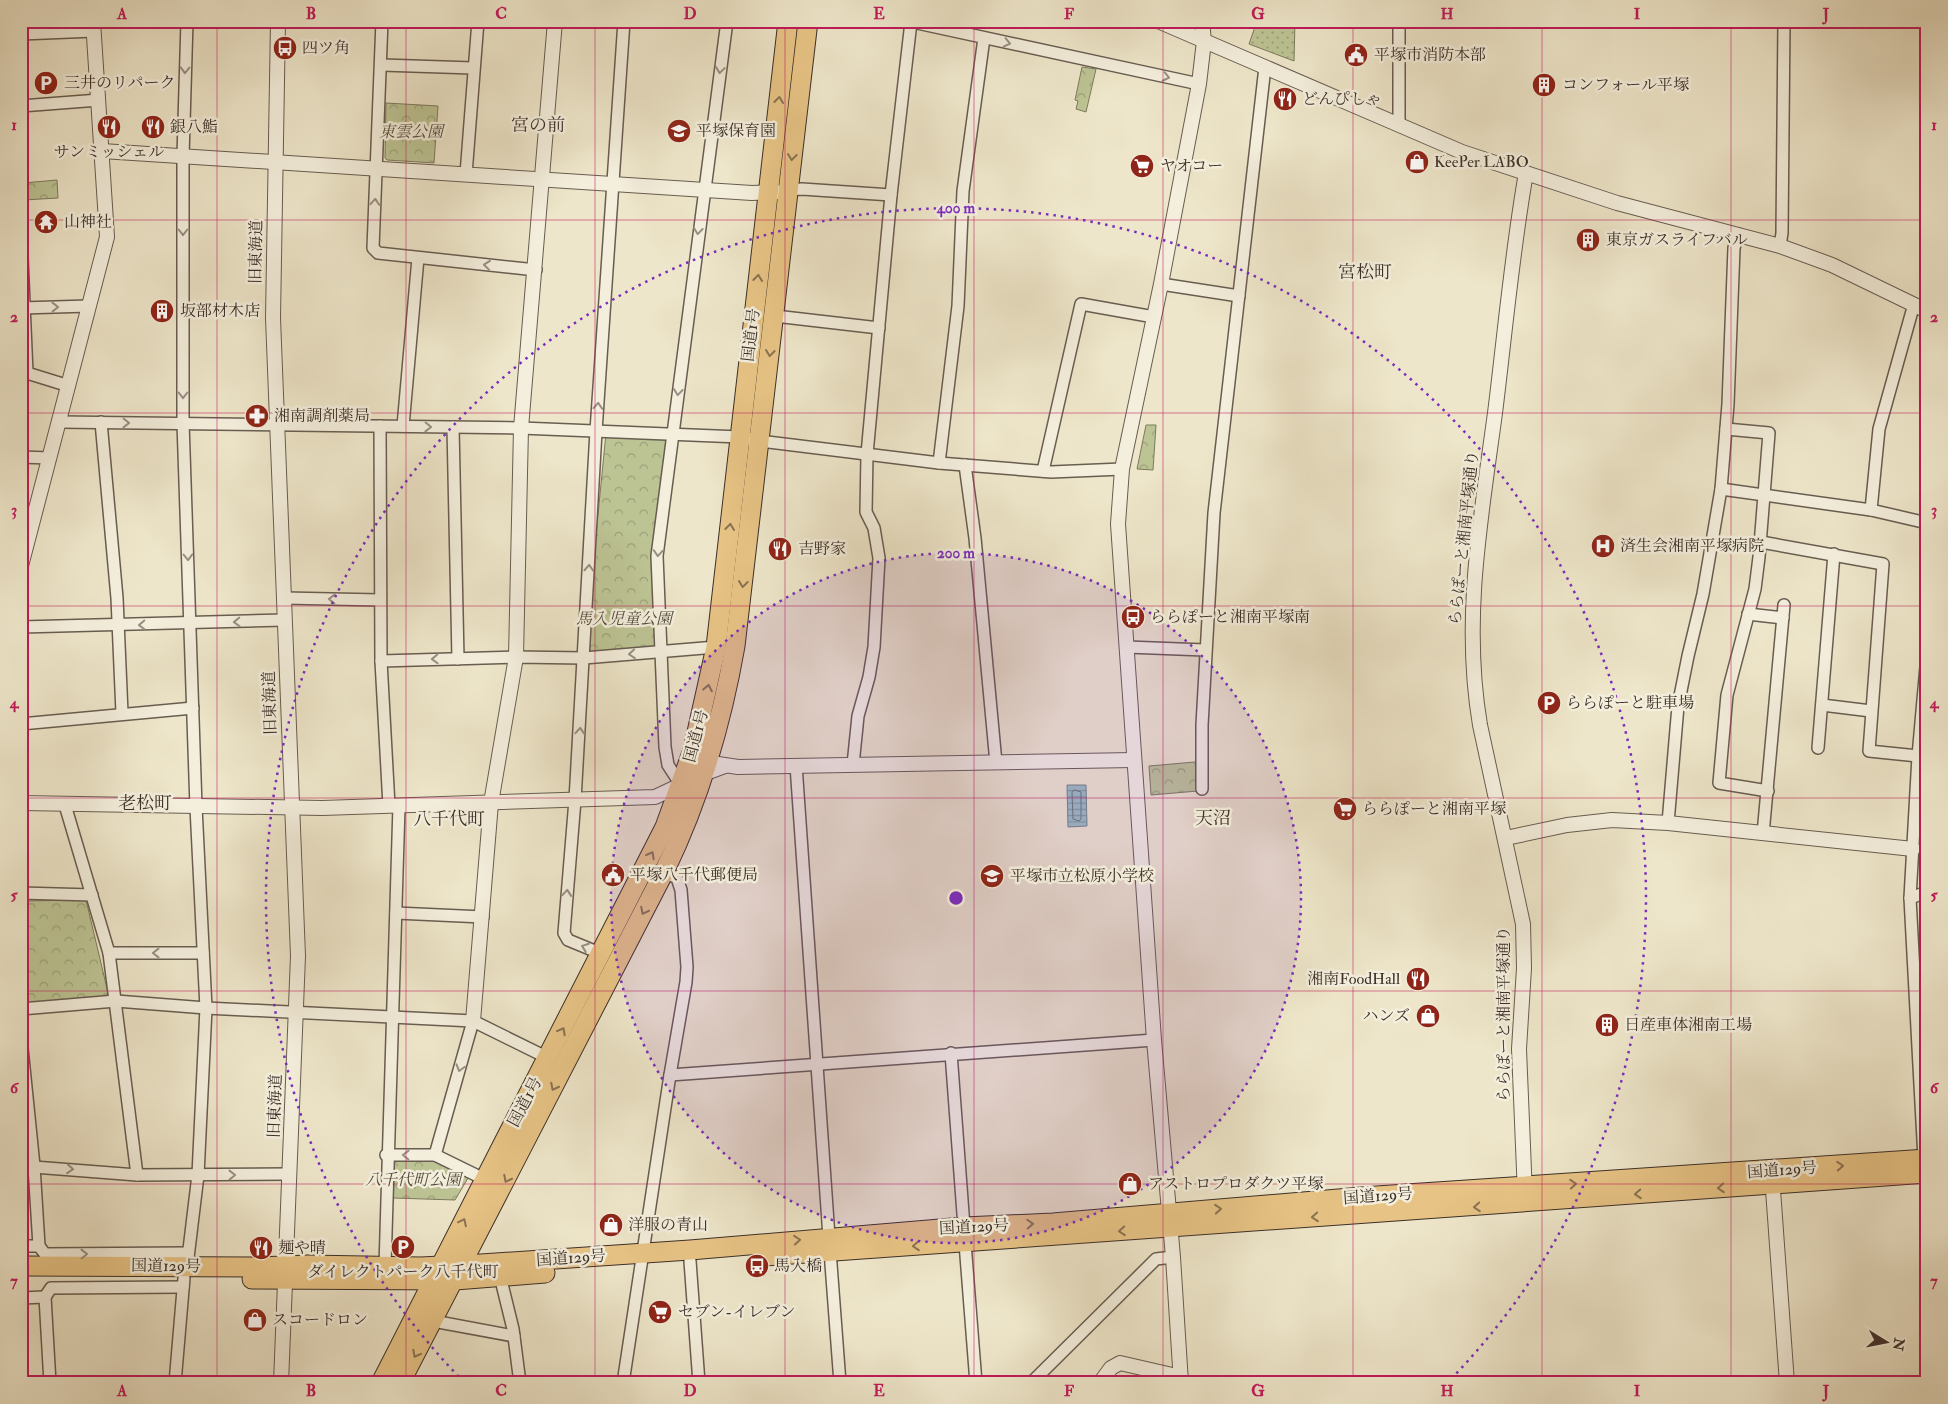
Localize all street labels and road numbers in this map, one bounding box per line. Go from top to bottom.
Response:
street label: 旧東海道 [245,220,267,284]
street label: 国道1号 [738,307,764,363]
street label: ららぽーと湘南平塚通り [1445,449,1483,627]
street label: 旧東海道 [259,671,281,735]
street label: 国道1号 [679,707,713,765]
street label: ららぽーと湘南平塚通り [1494,926,1514,1102]
street label: 旧東海道 [264,1074,286,1138]
street label: 国道1号 [504,1074,546,1130]
street label: 国道129号 [1746,1158,1818,1182]
street label: 国道129号 [1342,1184,1414,1208]
street label: 国道129号 [939,1215,1009,1239]
street label: 国道129号 [535,1246,607,1270]
street label: 国道129号 [131,1255,201,1277]

